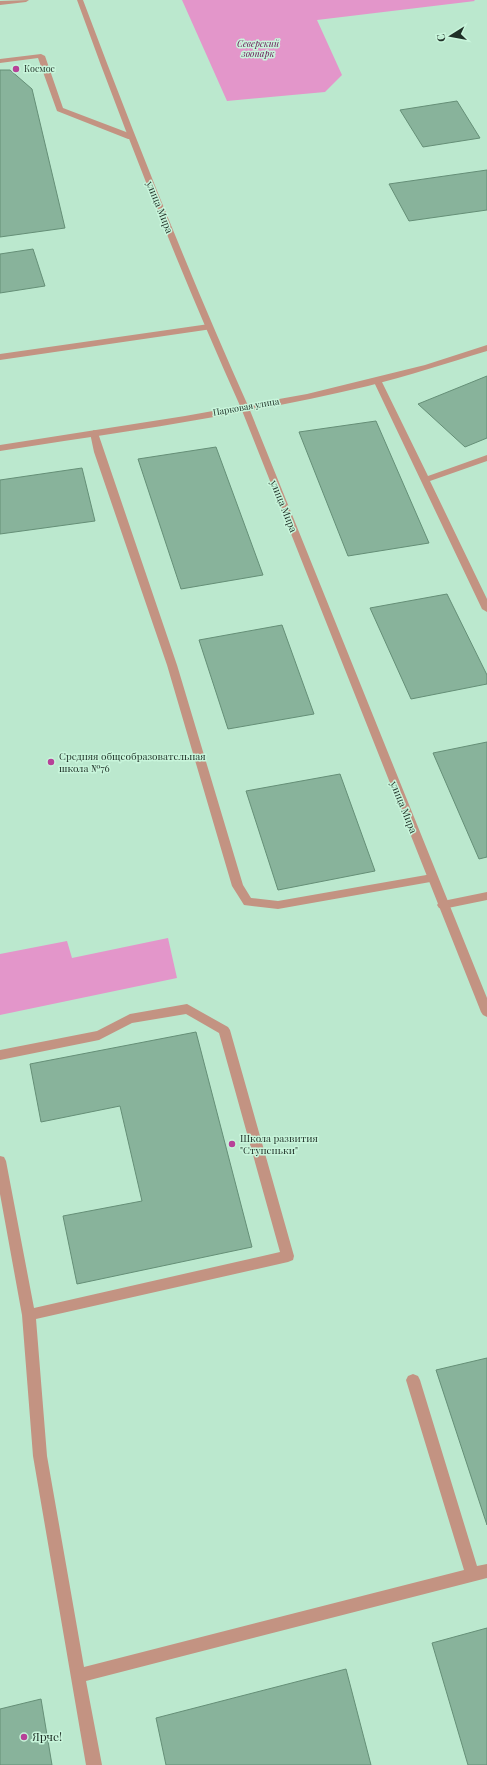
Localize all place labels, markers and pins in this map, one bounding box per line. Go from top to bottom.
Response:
place label: Космос [24,62,56,74]
marker: Космос [11,64,21,74]
place label: Средняя общеобразовательная школа №76 [59,749,206,775]
marker: Средняя общеобразовательная школа №76 [46,757,56,767]
place label: Школа развития "Ступеньки" [240,1131,319,1157]
marker: Школа развития "Ступеньки" [227,1139,237,1149]
place label: Ярче! [31,1728,62,1744]
marker: Ярче! [19,1732,29,1742]

